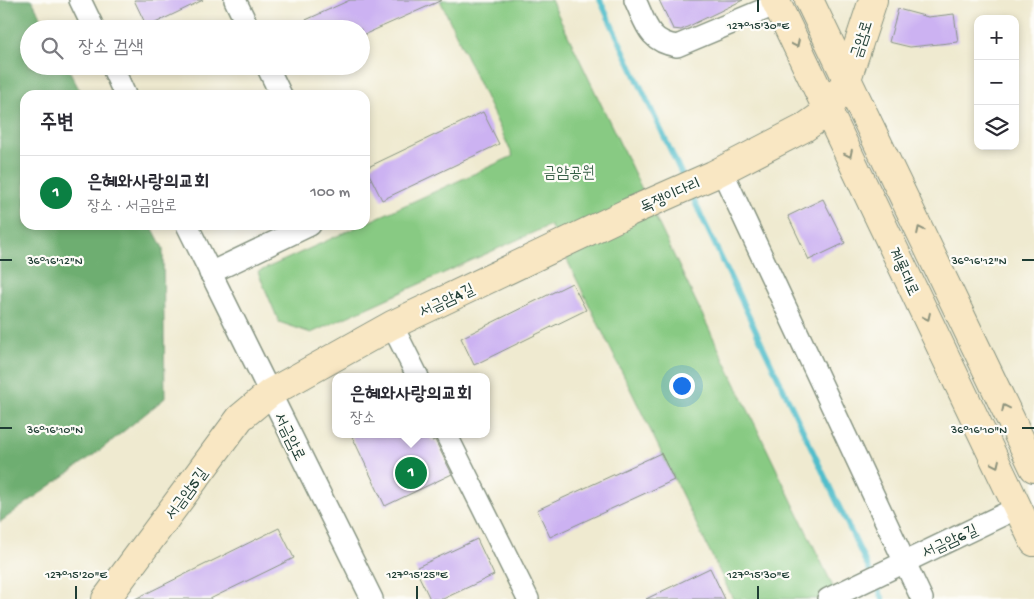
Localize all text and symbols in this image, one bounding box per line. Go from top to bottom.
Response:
map controls [974,15,1019,150]
button: + [974,15,1019,60]
street label: 금암로 [848,19,878,61]
search box [20,20,370,75]
text: 127°15'30"E [726,20,790,34]
icon: search [38,34,66,62]
text: 장소 검색 [78,37,144,60]
one-way arrow [790,39,800,48]
button: − [974,60,1019,105]
button: layers [974,105,1019,150]
text: 주변 [40,112,74,137]
one-way arrow [843,149,854,158]
park label: 금암공원 [543,165,595,184]
text: 은혜와사랑의교회 [87,172,209,195]
street label: 독쟁이다리 [638,175,705,219]
text: 1 [53,184,59,203]
text: 100 m [310,184,350,203]
text: 장소 · 서금암로 [87,198,177,217]
one-way arrow [916,226,926,235]
street label: 계룡대로 [882,245,922,300]
text: 36°16'12"N [26,255,83,269]
text: 36°16'12"N [950,255,1007,269]
street label: 서금암4길 [417,281,478,323]
one-way arrow [921,312,931,321]
popup [332,373,490,438]
your location [669,373,695,399]
text: 은혜와사랑의교회 [350,384,472,407]
one-way arrow [1001,404,1012,413]
street label: 서금암로 [268,410,308,465]
text: 장소 [350,410,376,429]
text: 36°16'10"N [26,424,83,438]
text: 36°16'10"N [950,424,1007,438]
pin: 1 [395,454,427,492]
one-way arrow [990,459,1001,468]
street label: 서금암5길 [163,465,213,525]
street label: 서금암6길 [919,522,982,564]
text: 127°15'20"E [44,569,107,583]
text: 127°15'25"E [385,569,448,583]
text: 127°15'30"E [726,569,790,583]

